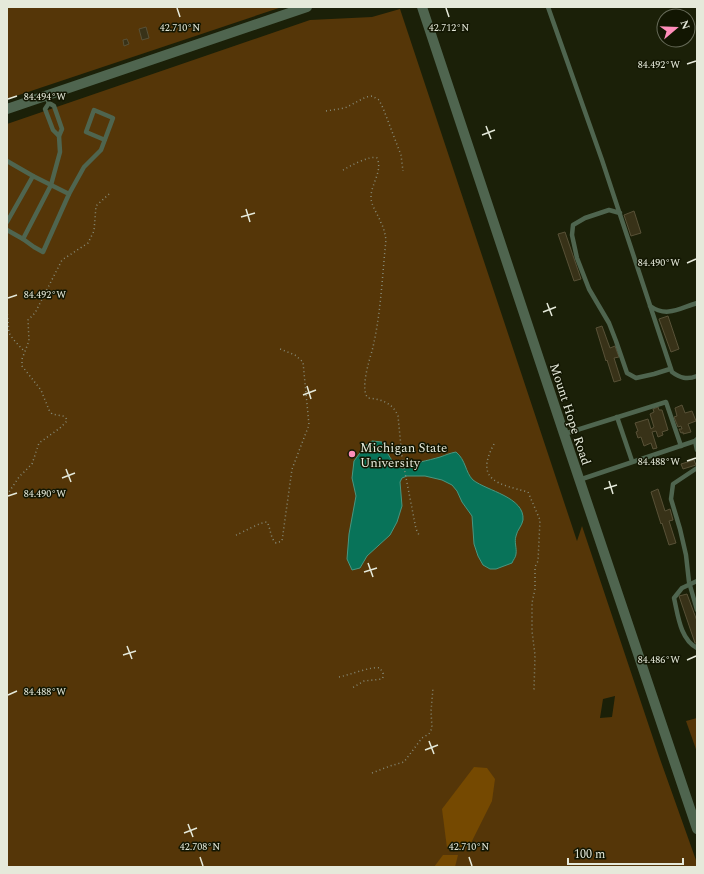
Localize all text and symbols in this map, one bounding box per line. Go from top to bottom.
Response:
north arrow [656,8,696,48]
text: N [675,18,694,32]
text: 42.710°N [160,20,200,36]
text: 42.712°N [429,20,469,36]
text: 84.492°W [638,57,680,73]
text: 84.494°W [24,89,66,105]
text: 84.490°W [638,255,680,271]
text: 84.492°W [24,287,66,303]
street label: Mount Hope Road [544,361,596,468]
place label: Michigan State University [360,438,447,473]
marker: Michigan State University [347,449,357,459]
text: 84.488°W [638,454,680,470]
text: 84.490°W [24,486,66,502]
text: 84.486°W [638,652,680,668]
text: 84.488°W [24,684,66,700]
text: 42.708°N [180,839,220,855]
text: 42.710°N [449,839,489,855]
scale bar [568,840,683,866]
text: 100 m [574,845,605,864]

